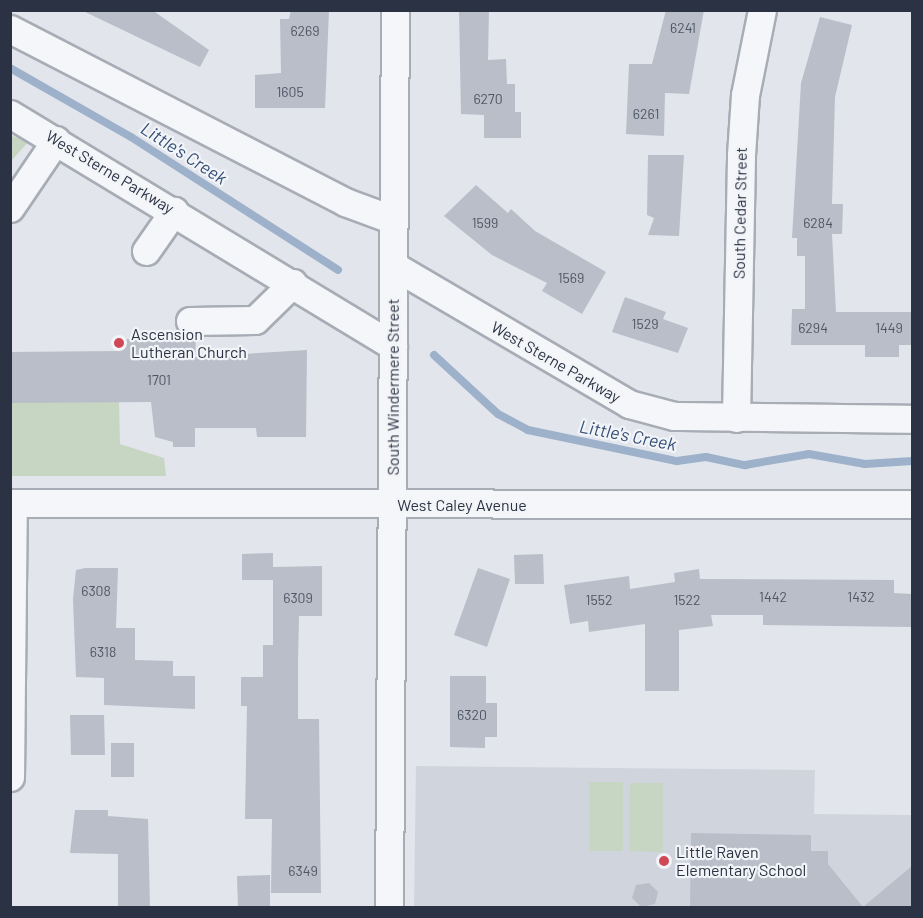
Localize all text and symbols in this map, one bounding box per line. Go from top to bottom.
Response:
house number: 6241 [670,20,696,36]
house number: 6269 [290,23,320,39]
house number: 1605 [276,84,304,100]
house number: 6270 [473,91,503,107]
house number: 6261 [633,106,659,122]
water label: Little's Creek [137,117,231,189]
street label: West Sterne Parkway [42,126,178,218]
street label: South Cedar Street [729,147,751,279]
house number: 1599 [472,215,498,231]
house number: 6284 [803,215,833,231]
house number: 1569 [558,270,584,286]
street label: South Windermere Street [383,299,403,475]
house number: 1529 [632,316,658,332]
street label: West Sterne Parkway [488,317,624,407]
house number: 6294 [798,320,828,336]
house number: 1449 [875,320,903,336]
place label: Ascension Lutheran Church [131,324,247,362]
marker: Ascension Lutheran Church [112,336,126,350]
house number: 1701 [147,372,171,388]
water label: Little's Creek [578,415,678,455]
street label: West Caley Avenue [397,495,527,515]
house number: 6308 [81,583,111,599]
house number: 1442 [759,589,787,605]
house number: 1432 [847,589,875,605]
house number: 6309 [283,590,313,606]
house number: 1552 [586,592,612,608]
house number: 1522 [673,592,701,608]
house number: 6318 [90,644,116,660]
house number: 6320 [457,707,487,723]
place label: Little Raven Elementary School [676,842,806,880]
marker: Little Raven Elementary School [657,854,671,868]
house number: 6349 [288,863,318,879]

